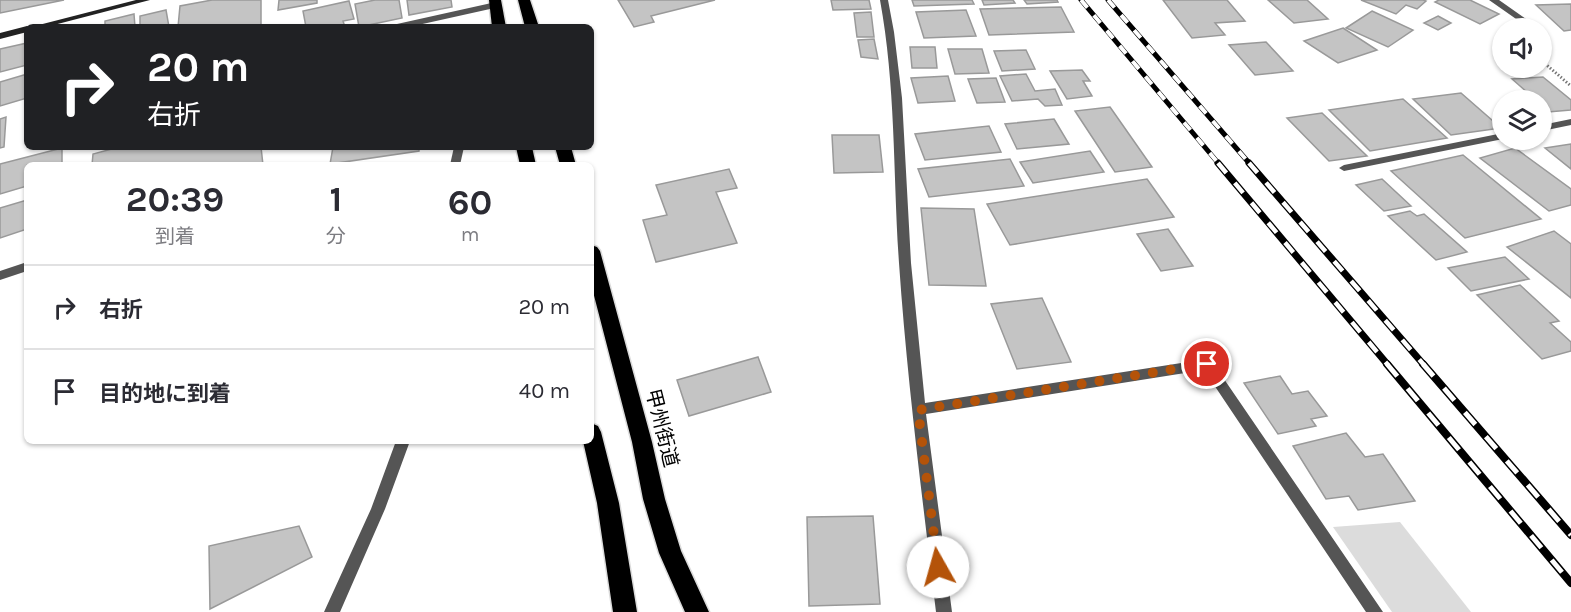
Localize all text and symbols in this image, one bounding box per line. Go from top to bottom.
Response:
map controls [1492,18,1552,150]
button: sound [1492,18,1552,78]
text: 20 m [147,42,249,92]
icon: right [48,48,126,126]
button: layers [1492,90,1552,150]
text: 右折 [147,99,201,131]
text: 20:39 [126,178,224,220]
text: 1 [330,178,342,220]
text: 60 [448,181,492,223]
text: m [461,223,479,246]
text: 到着 [155,225,195,248]
text: 分 [326,225,346,248]
icon: right [48,291,81,324]
text: 20 m [518,294,570,320]
text: 右折 [99,297,143,323]
pin [1181,338,1232,389]
icon: arrive [1190,347,1223,380]
icon: arrive [48,375,81,408]
text: 40 m [519,378,570,404]
text: 目的地に到着 [99,381,231,407]
street label: 甲州街道 [641,386,683,470]
position arrow [906,535,970,599]

